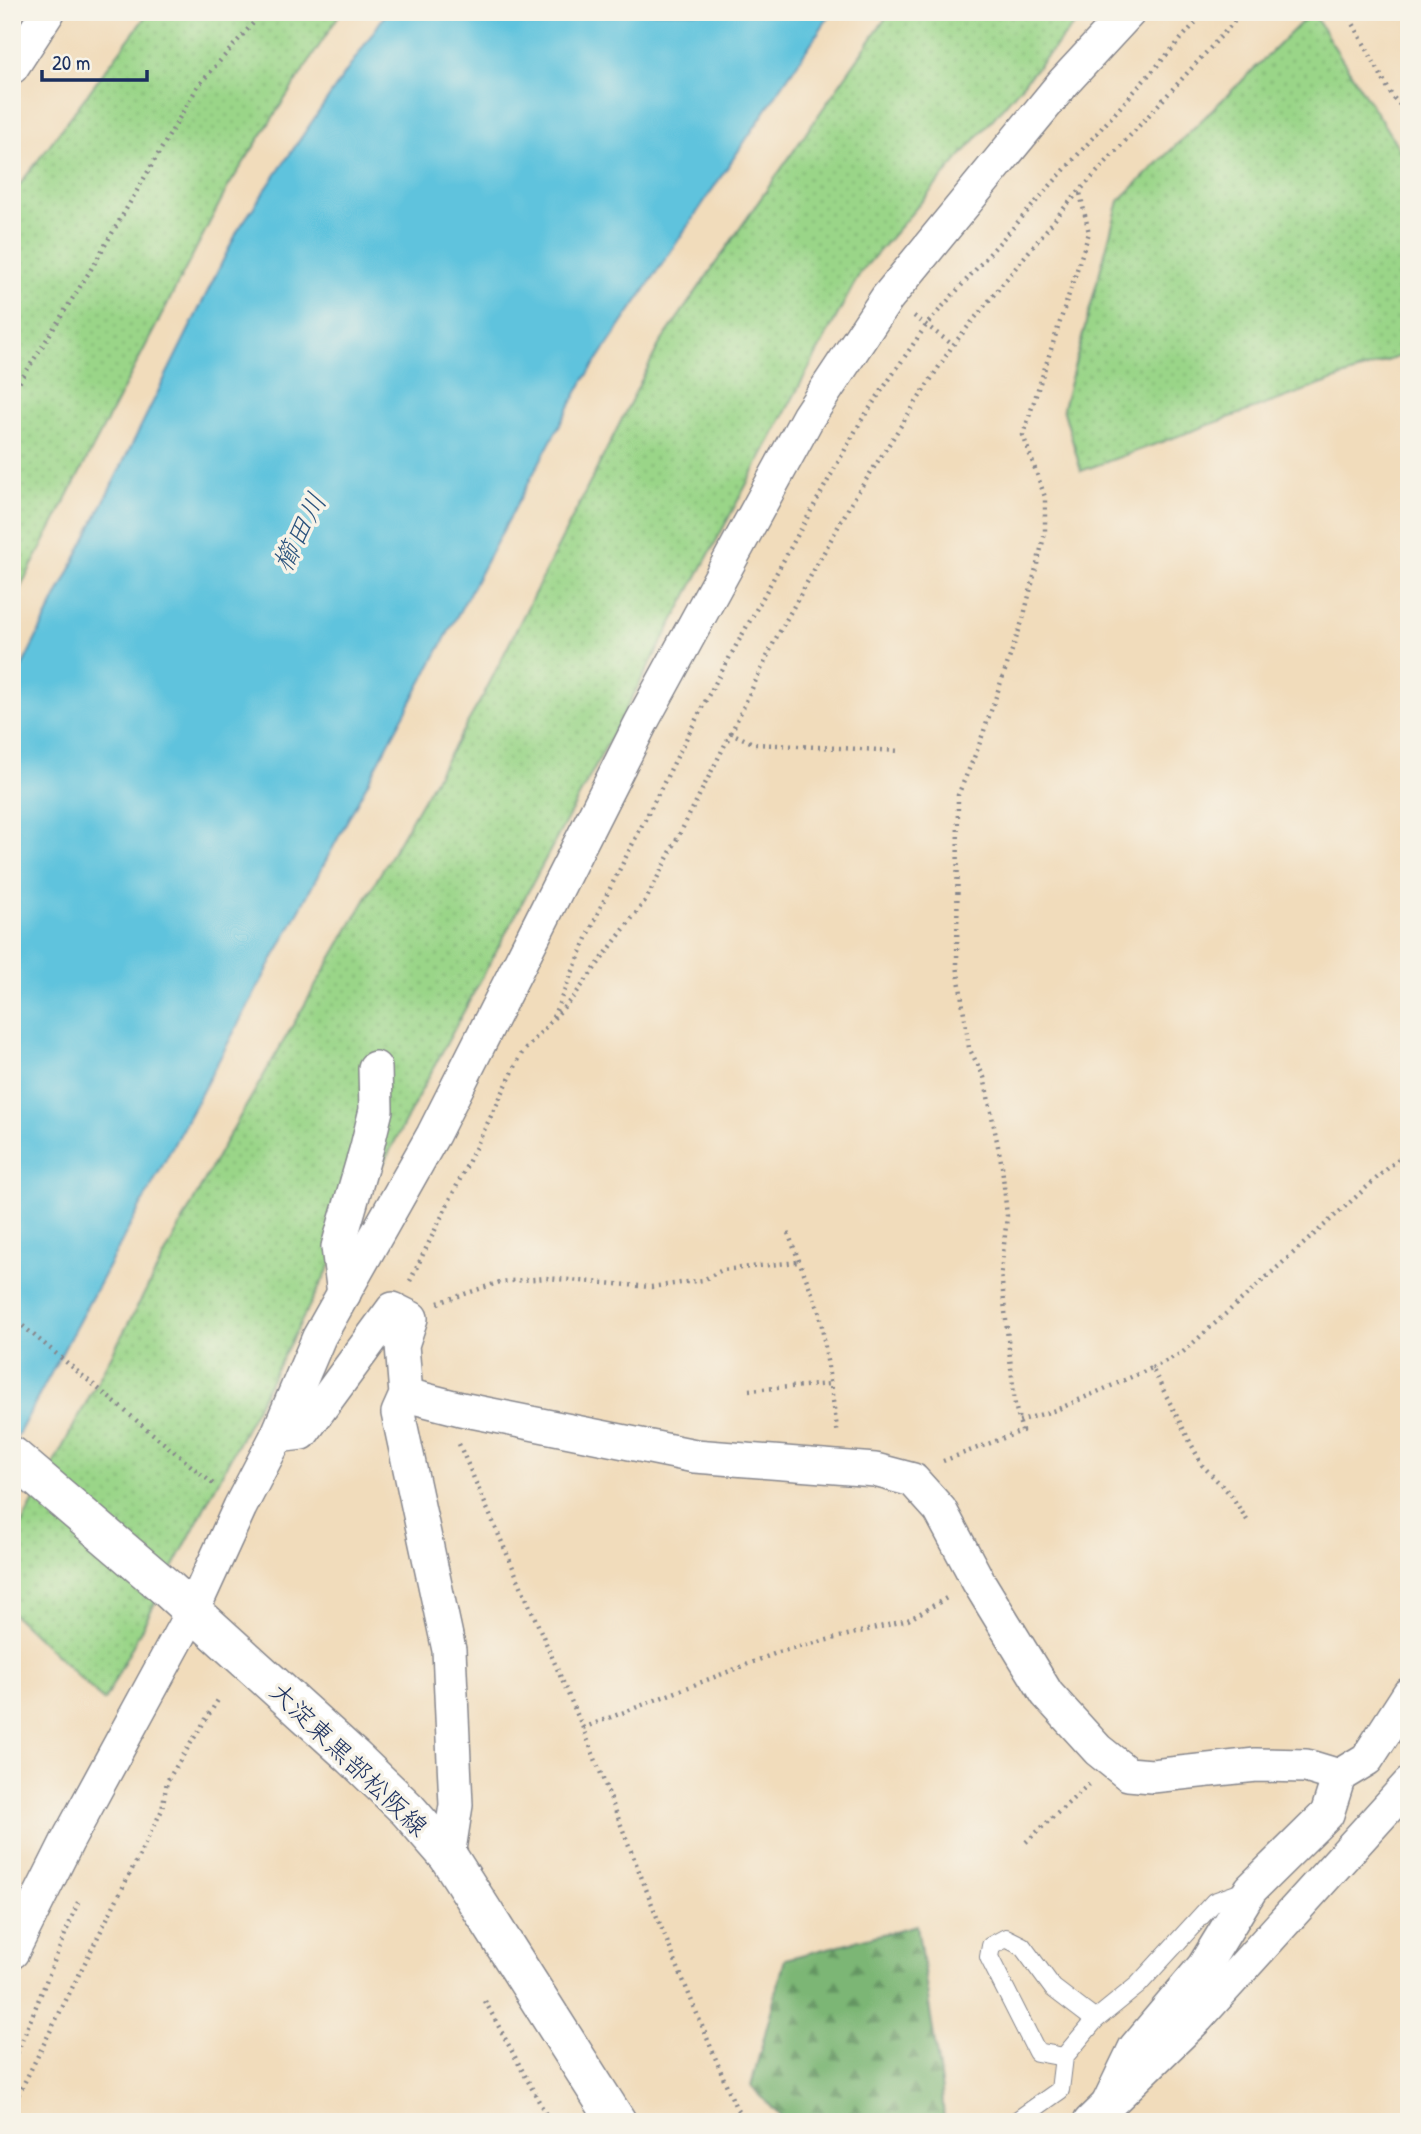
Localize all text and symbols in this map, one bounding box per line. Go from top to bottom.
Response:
scale bar [42,38,147,82]
text: 20 m [52,48,90,77]
water label: 櫛田川 [263,486,335,578]
street label: 大淀東黒部松阪線 [262,1674,436,1843]

